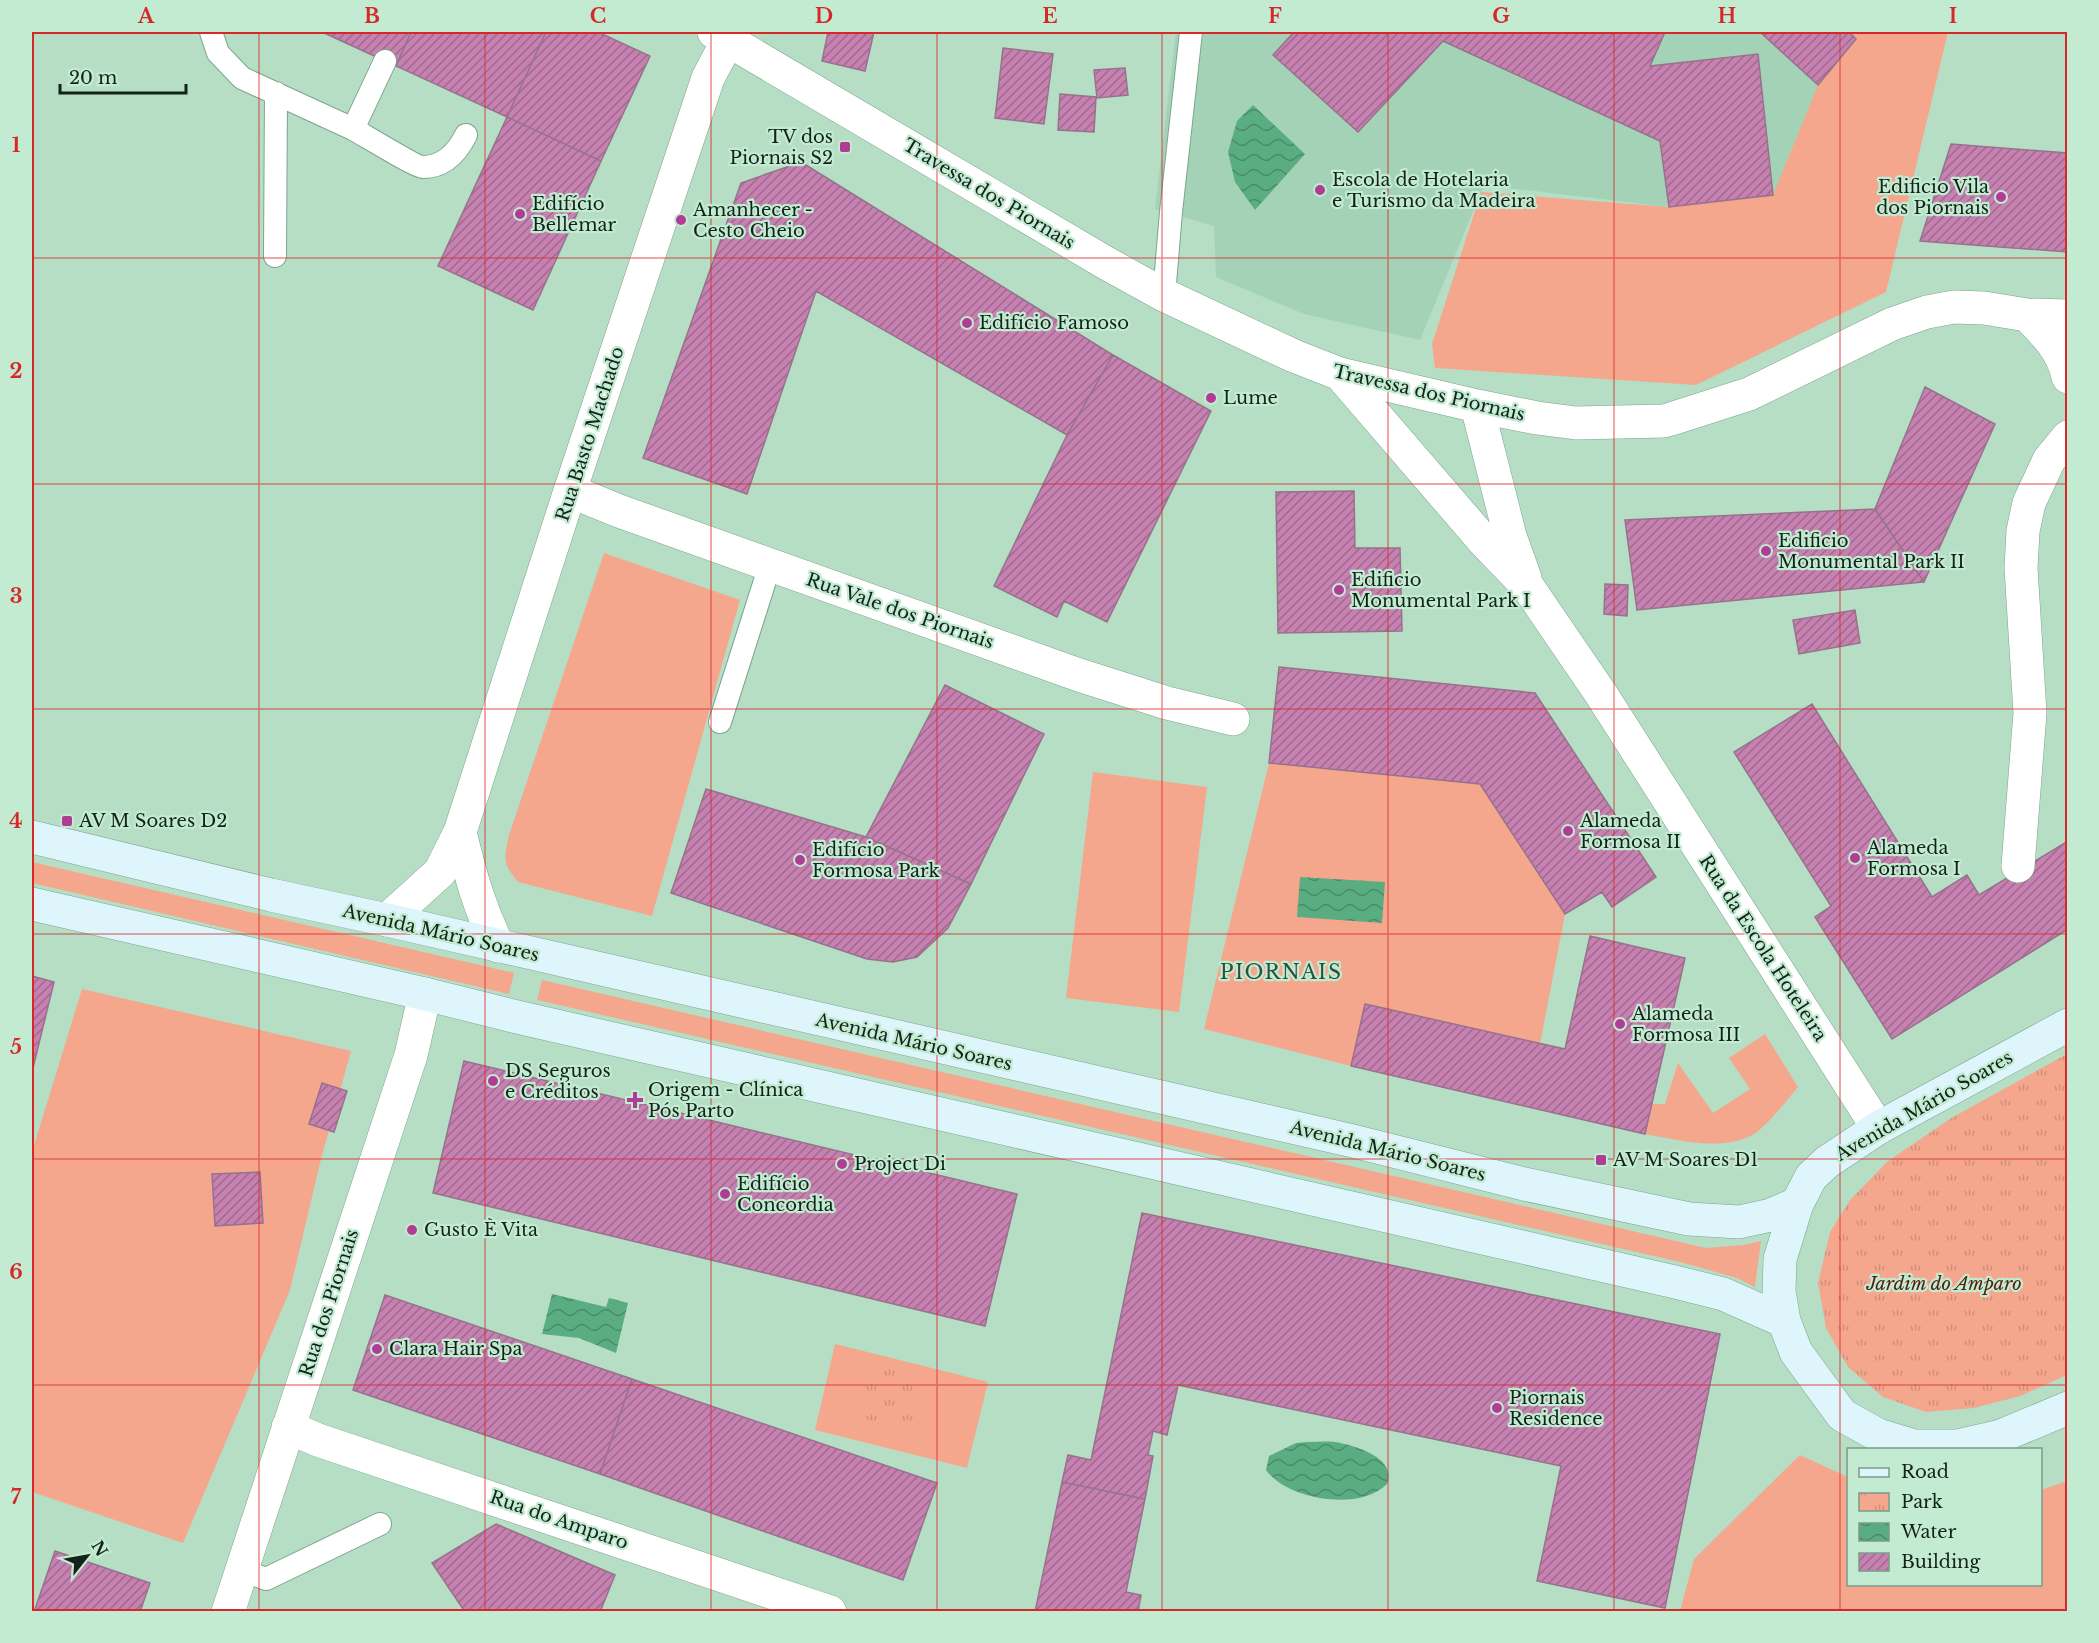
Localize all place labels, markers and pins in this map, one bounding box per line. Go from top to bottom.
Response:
place label: TV dos Piornais S2 [730,126,833,169]
marker: TV dos Piornais S2 [838,140,852,154]
place label: Escola de Hotelaria e Turismo da Madeira [1332,169,1535,212]
place label: Edificio Vila dos Piornais [1876,176,1989,219]
marker: Escola de Hotelaria e Turismo da Madeira [1313,183,1327,197]
marker: Edificio Vila dos Piornais [1994,190,2008,204]
place label: Edifício Bellemar [532,193,616,236]
place label: Amanhecer - Cesto Cheio [692,199,813,242]
marker: Edifício Bellemar [513,207,527,221]
marker: Amanhecer - Cesto Cheio [674,213,688,227]
place label: Edifício Famoso [979,312,1129,334]
marker: Edifício Famoso [960,316,974,330]
place label: Lume [1223,387,1278,409]
marker: Lume [1204,391,1218,405]
place label: Edificio Monumental Park II [1778,530,1965,573]
marker: Edificio Monumental Park II [1759,544,1773,558]
place label: Edificio Monumental Park I [1351,569,1530,612]
marker: Edificio Monumental Park I [1332,583,1346,597]
place label: AV M Soares D2 [78,810,227,832]
place label: Alameda Formosa II [1579,810,1681,853]
marker: AV M Soares D2 [60,814,74,828]
marker: Alameda Formosa II [1561,824,1575,838]
place label: Alameda Formosa I [1866,837,1960,880]
place label: Edifício Formosa Park [812,839,940,882]
marker: Alameda Formosa I [1848,851,1862,865]
marker: Edifício Formosa Park [793,853,807,867]
place label: Alameda Formosa III [1631,1003,1740,1046]
marker: Alameda Formosa III [1613,1017,1627,1031]
place label: DS Seguros e Créditos [505,1060,611,1103]
marker: DS Seguros e Créditos [486,1074,500,1088]
place label: Origem - Clínica Pós Parto [648,1079,803,1122]
marker: Origem - Clínica Pós Parto [626,1091,644,1109]
place label: AV M Soares D1 [1612,1149,1758,1171]
place label: Project Di [854,1153,946,1175]
marker: AV M Soares D1 [1594,1153,1608,1167]
marker: Project Di [835,1157,849,1171]
place label: Edifício Concordia [737,1173,834,1216]
marker: Edifício Concordia [718,1187,732,1201]
place label: Gusto È Vita [424,1218,538,1241]
marker: Gusto È Vita [405,1223,419,1237]
place label: Clara Hair Spa [389,1338,523,1360]
marker: Clara Hair Spa [370,1342,384,1356]
place label: Piornais Residence [1509,1387,1603,1430]
marker: Piornais Residence [1490,1401,1504,1415]

